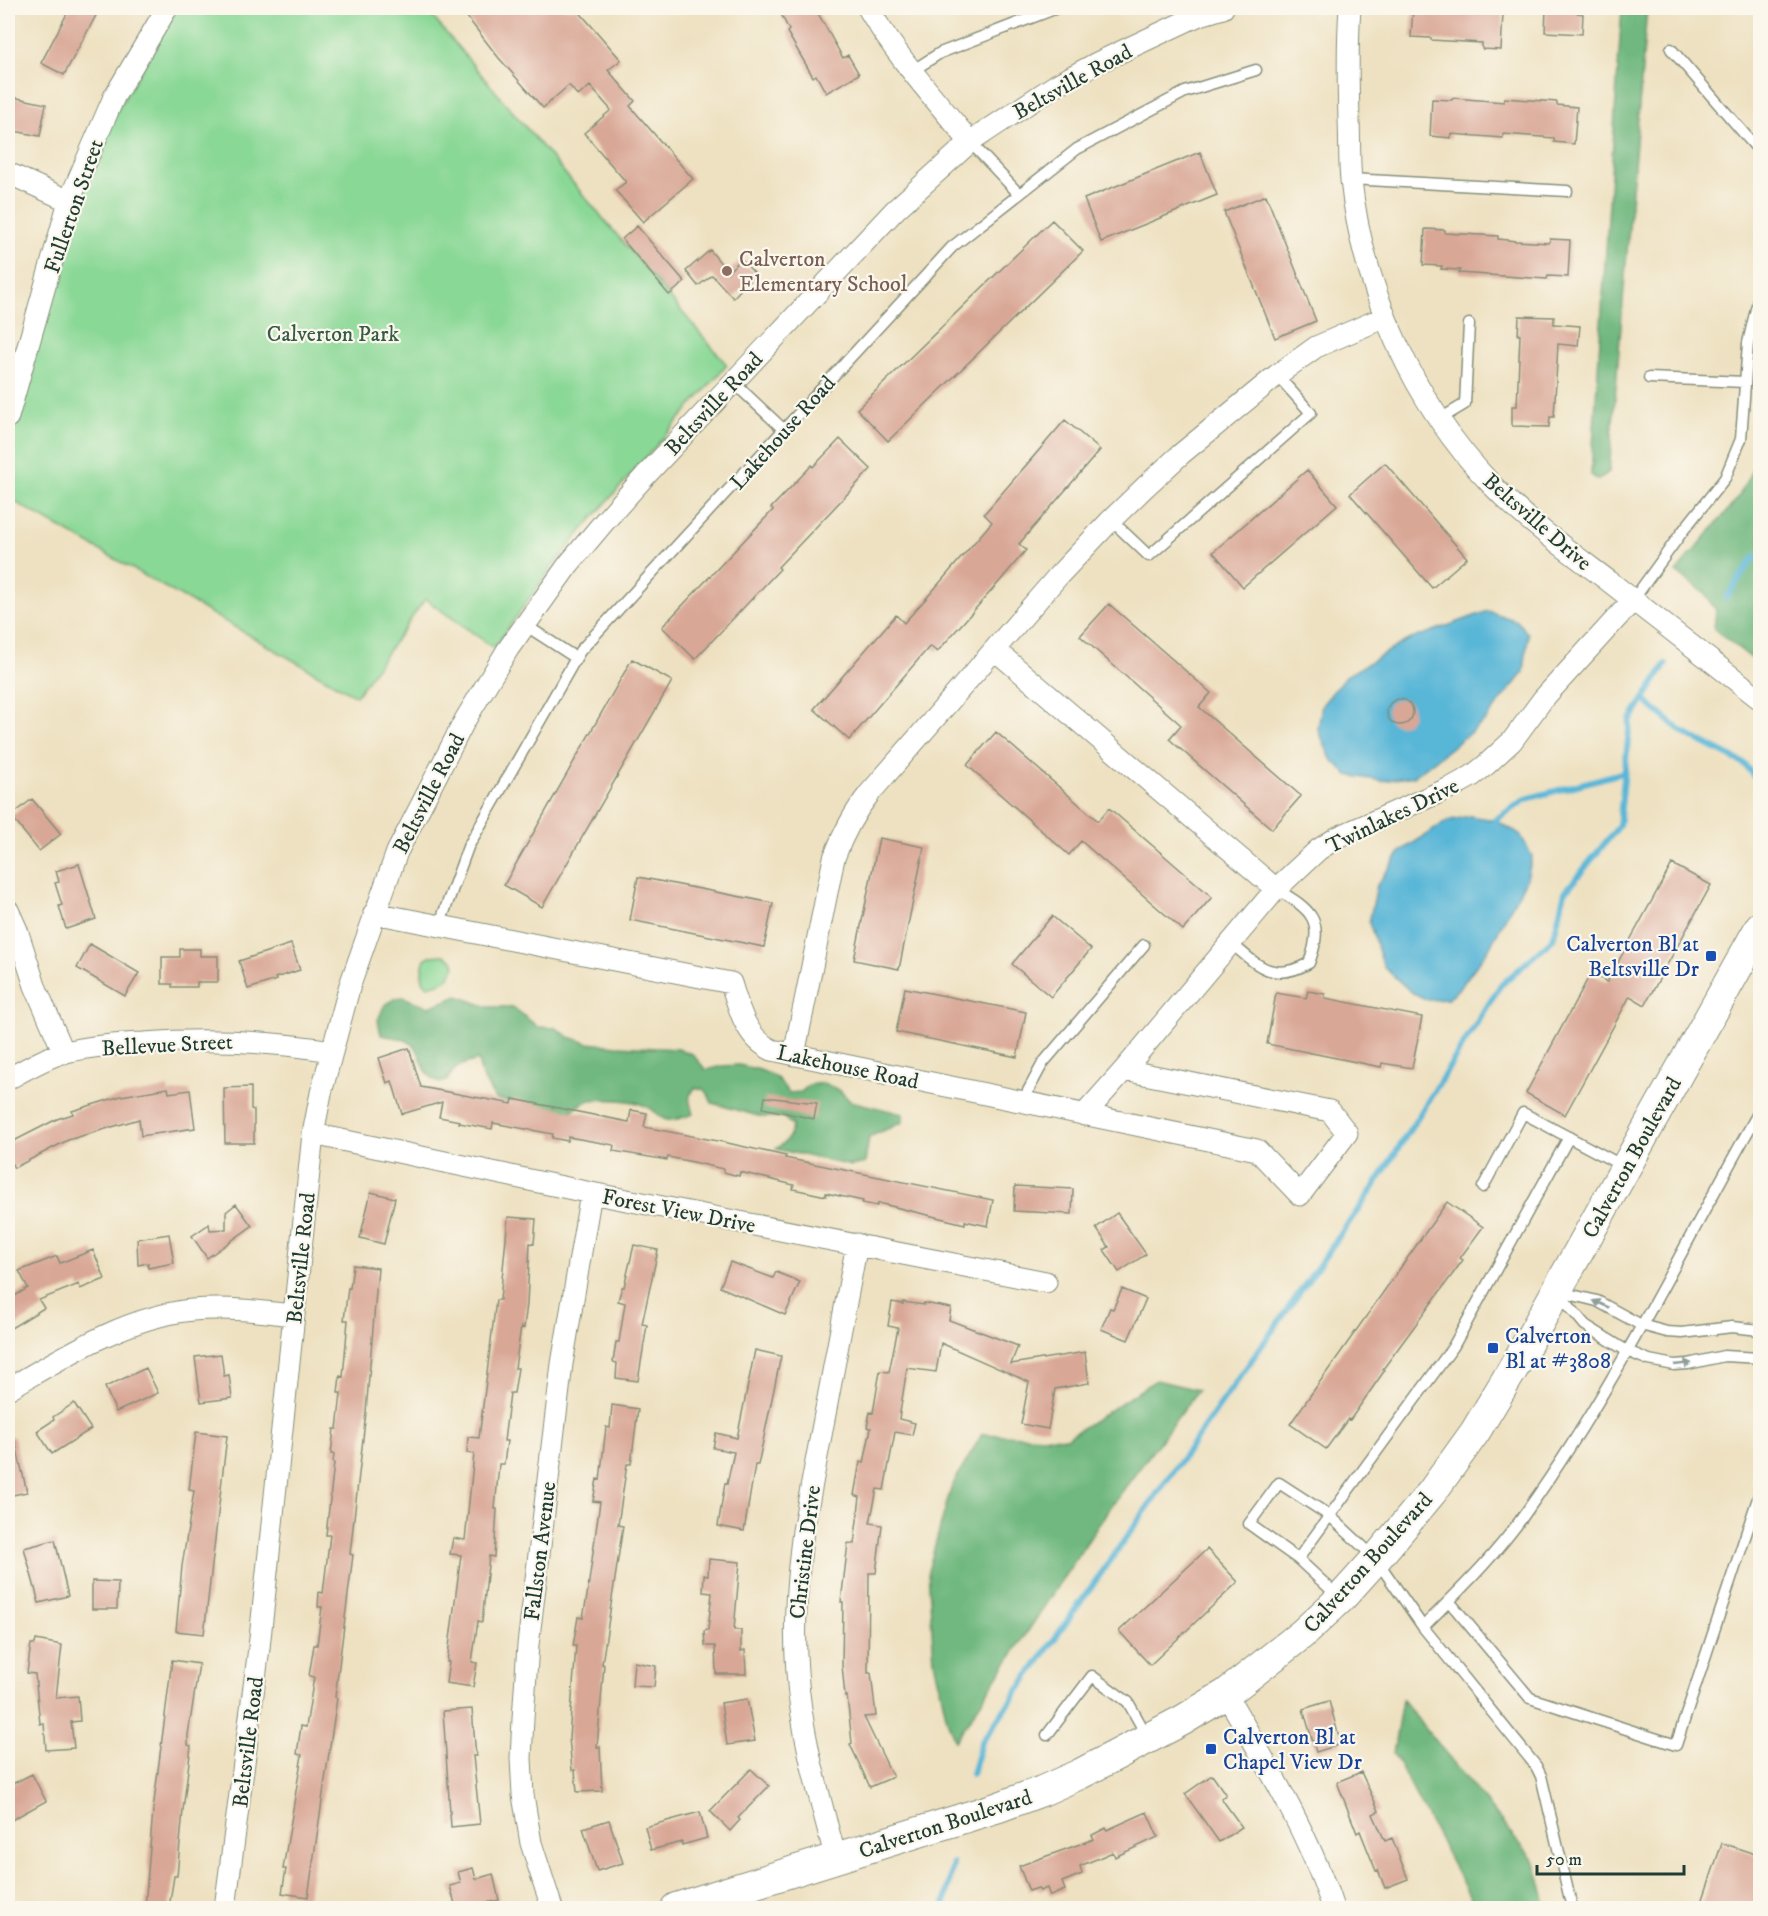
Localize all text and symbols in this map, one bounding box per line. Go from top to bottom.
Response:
street label: Beltsville Road [1009,39,1137,126]
street label: Fullerton Street [39,136,110,277]
place label: Calverton Elementary School [739,246,908,298]
marker: Calverton Elementary School [720,264,734,278]
park label: Calverton Park [267,321,399,348]
street label: Beltsville Road [659,347,769,461]
street label: Lakehouse Road [725,370,842,496]
street label: Beltsville Drive [1477,468,1597,577]
street label: Beltsville Road [387,729,471,859]
street label: Twinlakes Drive [1322,773,1463,860]
place label: Calverton Bl at Beltsville Dr [1566,931,1700,983]
marker: Calverton Bl at Beltsville Dr [1704,949,1718,963]
street label: Bellevue Street [101,1029,233,1062]
street label: Lakehouse Road [774,1039,921,1096]
street label: Calverton Boulevard [1577,1072,1688,1243]
street label: Forest View Drive [600,1183,758,1240]
street label: Beltsville Road [281,1191,322,1325]
one-way arrow [1591,1299,1609,1309]
place label: Calverton Bl at #3808 [1505,1323,1611,1375]
marker: Calverton Bl at #3808 [1486,1341,1500,1355]
one-way arrow [1674,1359,1693,1369]
street label: Fallston Avenue [519,1480,562,1622]
street label: Christine Drive [784,1484,827,1620]
street label: Calverton Boulevard [1298,1487,1438,1639]
street label: Beltsville Road [227,1675,270,1809]
place label: Calverton Bl at Chapel View Dr [1223,1724,1363,1776]
marker: Calverton Bl at Chapel View Dr [1204,1742,1218,1756]
street label: Calverton Boulevard [856,1784,1035,1865]
scale bar [1537,1838,1684,1876]
text: 50 m [1546,1849,1582,1871]

